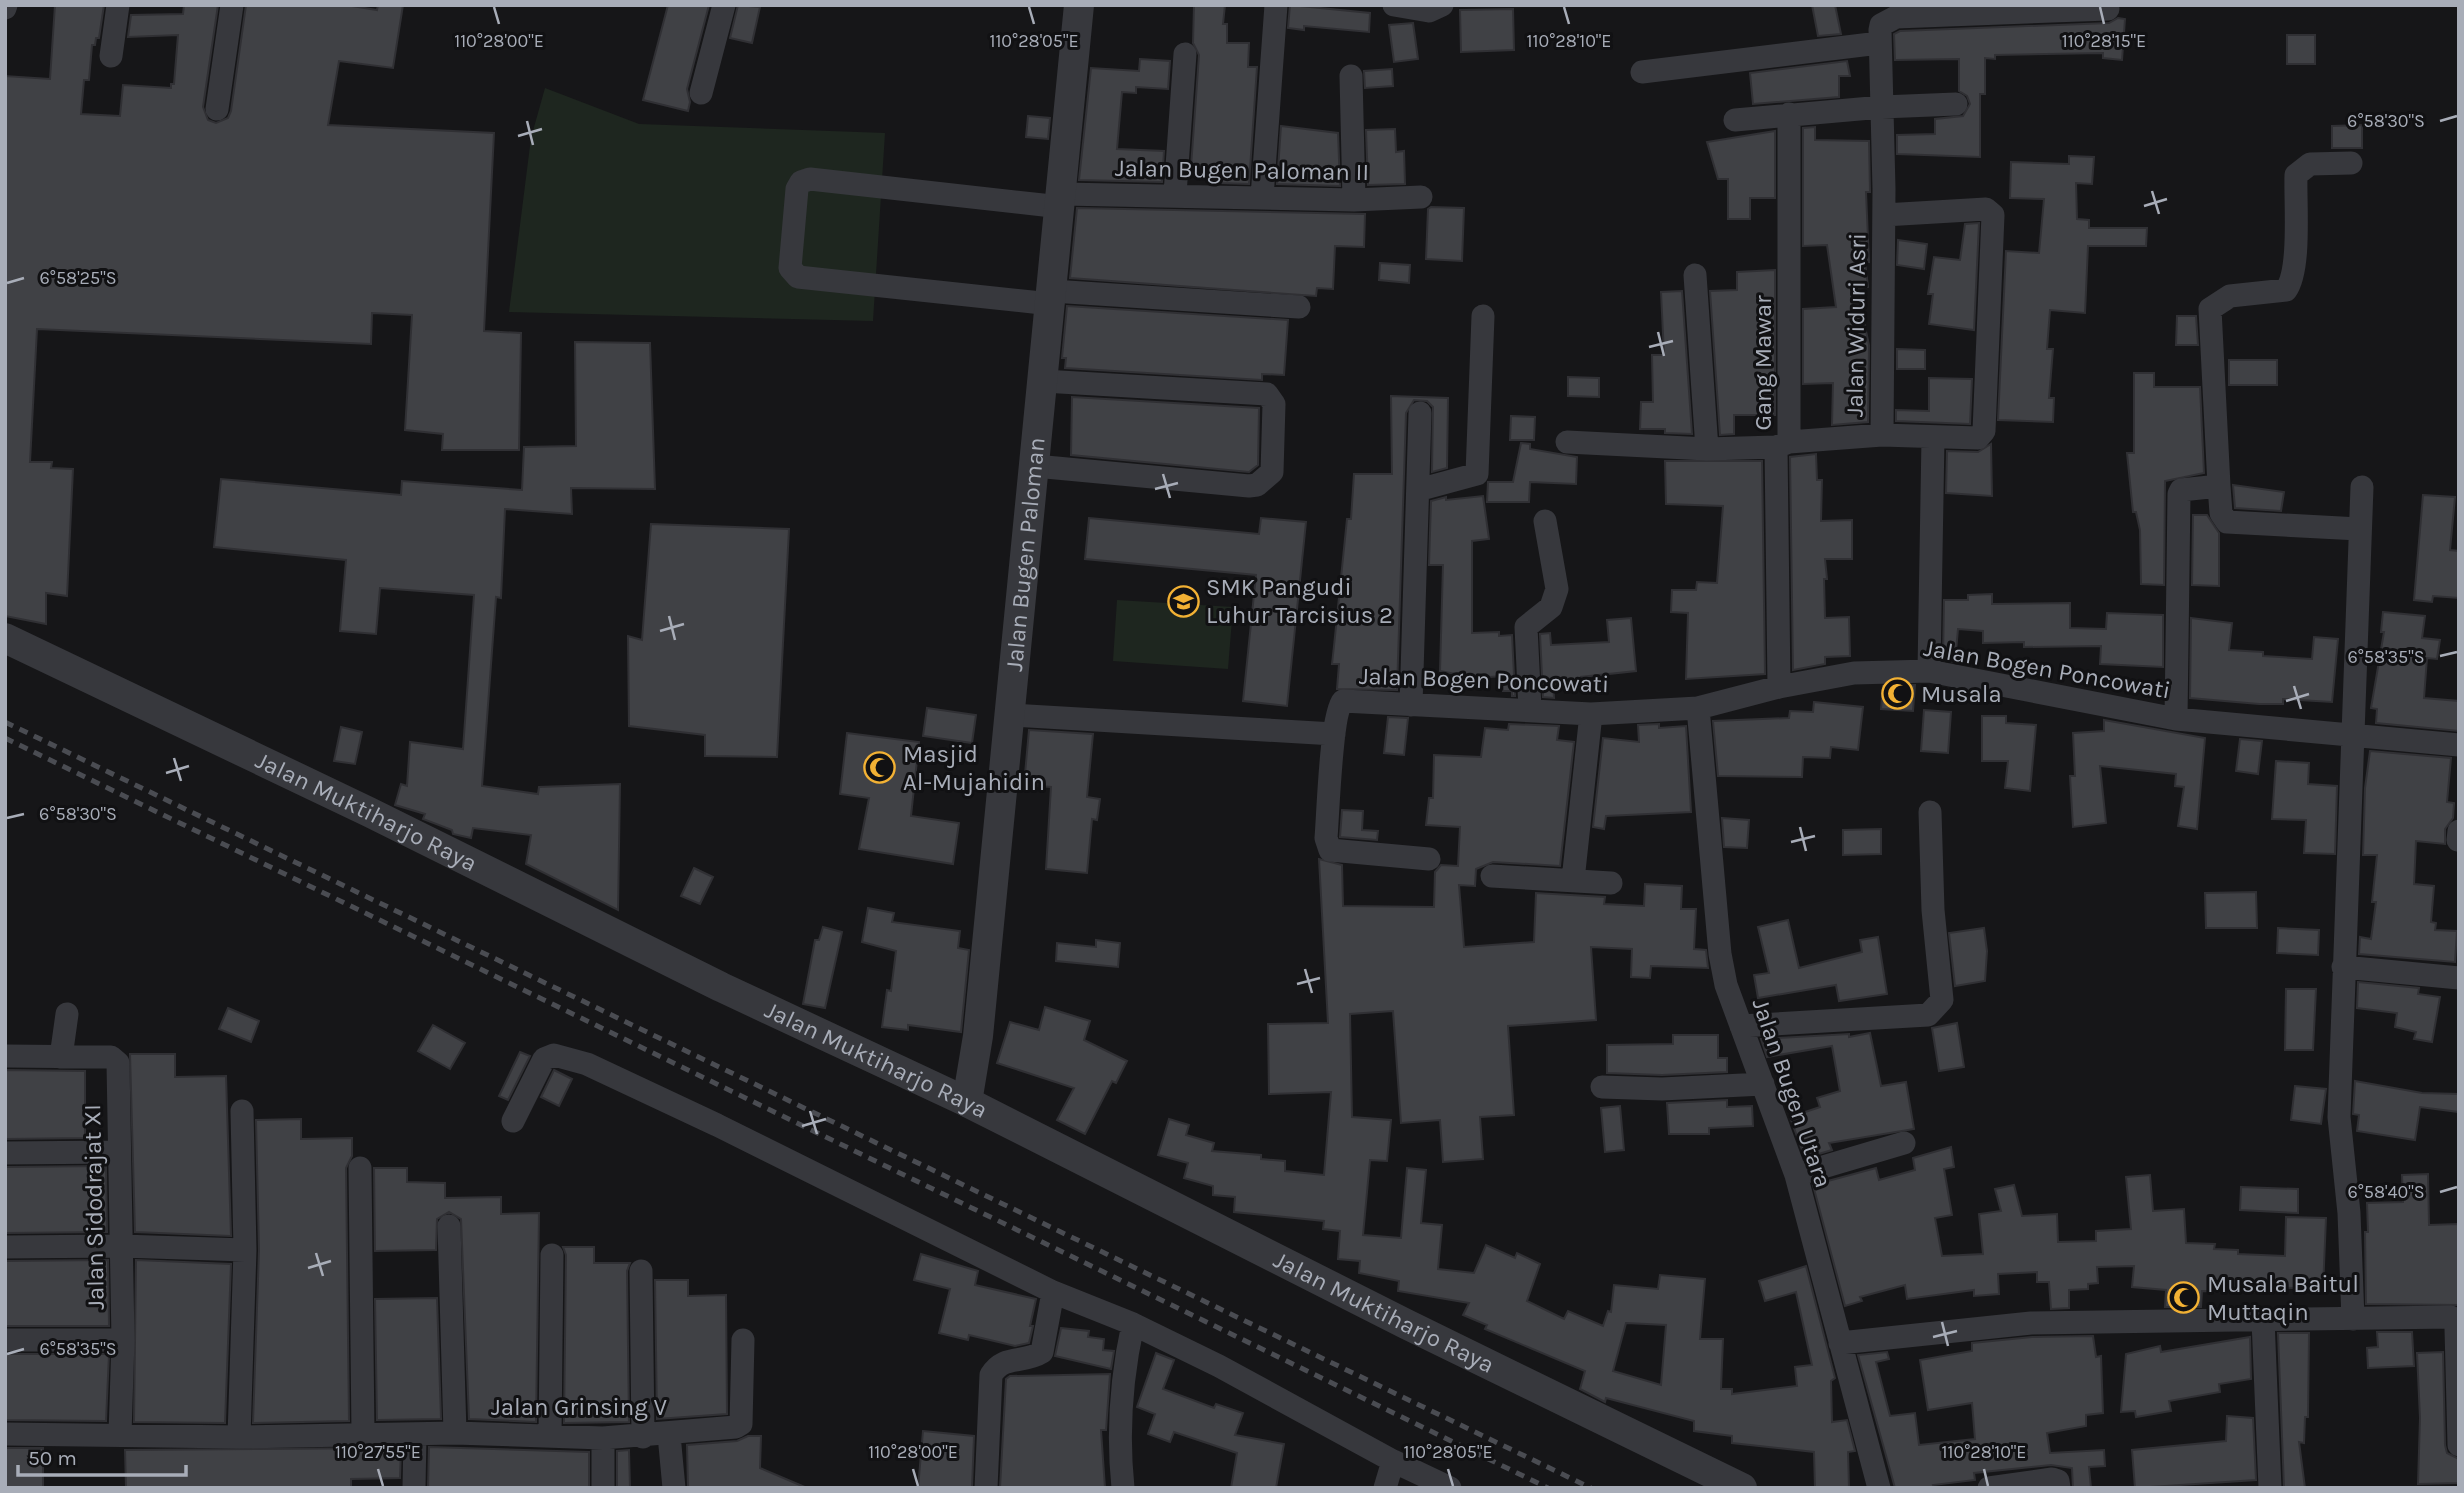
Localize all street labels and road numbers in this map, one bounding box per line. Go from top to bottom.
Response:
street label: Jalan Bugen Paloman II [1115,154,1369,186]
street label: Jalan Widuri Asri [1840,233,1872,417]
street label: Gang Mawar [1749,295,1777,431]
street label: Jalan Bugen Paloman [1000,436,1051,673]
street label: Jalan Bogen Poncowati [1921,633,2173,705]
street label: Jalan Bogen Poncowati [1358,662,1610,698]
street label: Jalan Muktiharjo Raya [251,746,482,877]
street label: Jalan Bugen Utara [1746,995,1838,1191]
street label: Jalan Muktiharjo Raya [760,996,992,1124]
street label: Jalan Sidodrajat XI [78,1104,110,1310]
street label: Jalan Muktiharjo Raya [1269,1245,1499,1379]
street label: Jalan Grinsing V [491,1393,667,1421]

